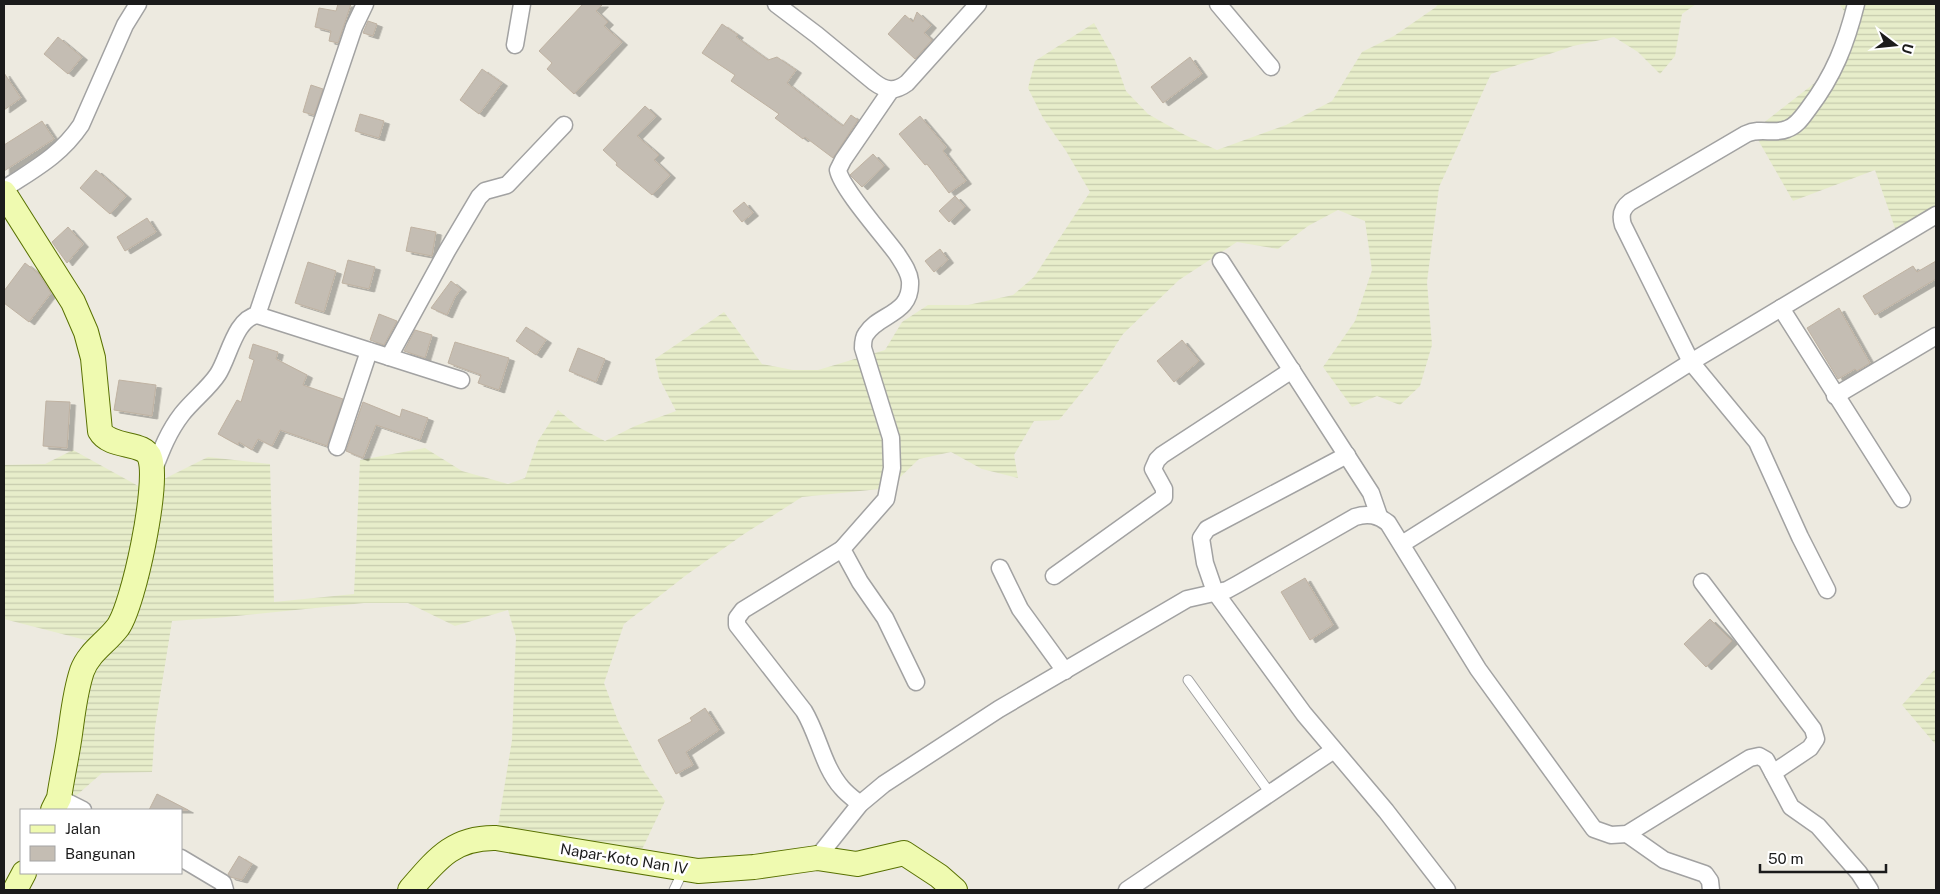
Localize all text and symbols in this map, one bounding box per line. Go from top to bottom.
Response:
north arrow [1870,20,1920,70]
text: U [1898,42,1917,56]
legend [20,809,182,874]
text: Jalan [65,820,101,837]
street label: Napar-Koto Nan IV [559,840,689,877]
scale bar [1760,842,1886,874]
text: Bangunan [65,845,136,862]
text: 50 m [1768,850,1803,867]

